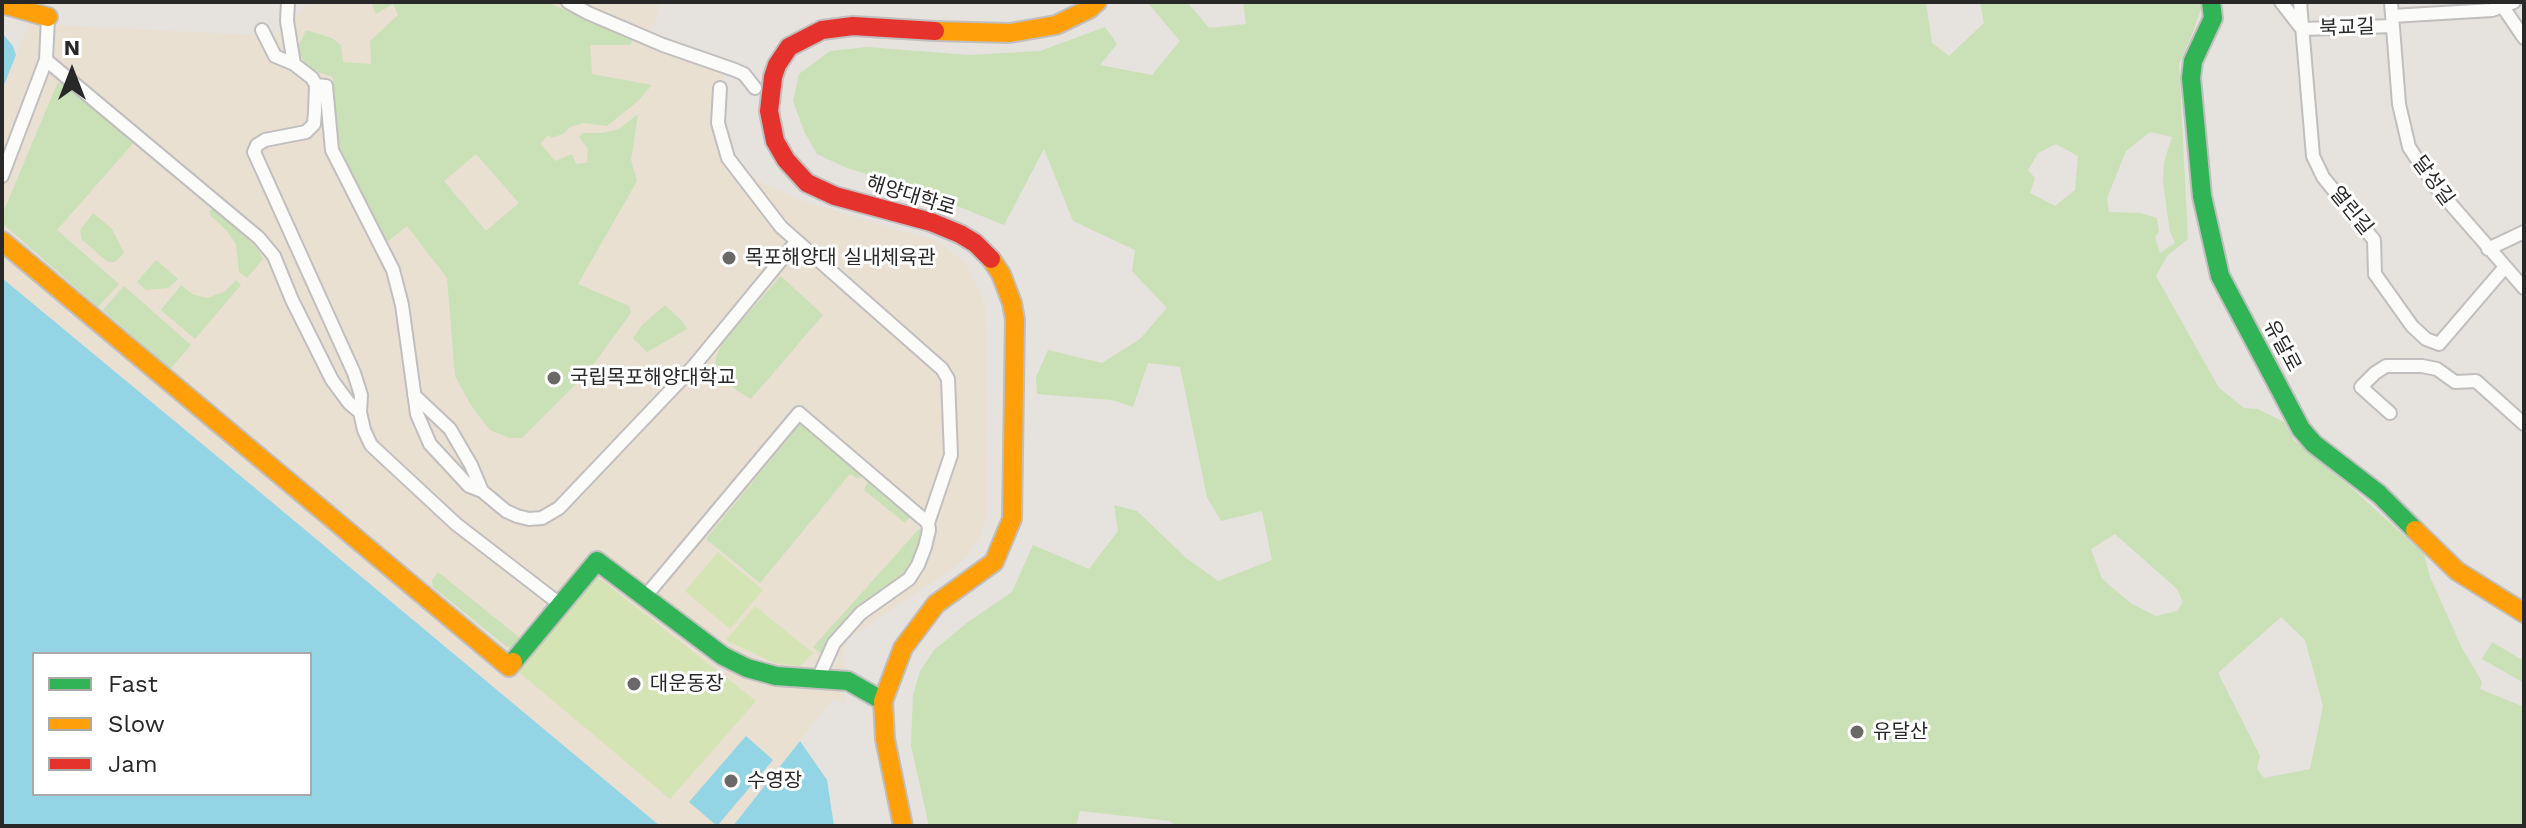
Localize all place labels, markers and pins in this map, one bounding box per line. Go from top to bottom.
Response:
place label: 목포해양대 실내체육관 [745,246,936,270]
marker: 목포해양대 실내체육관 [720,249,738,267]
place label: 국립목포해양대학교 [570,366,736,390]
marker: 국립목포해양대학교 [545,369,563,387]
place label: 대운동장 [650,672,724,696]
marker: 대운동장 [625,675,643,693]
place label: 유달산 [1873,720,1928,744]
marker: 유달산 [1848,723,1866,741]
place label: 수영장 [747,769,802,793]
marker: 수영장 [722,772,740,790]

